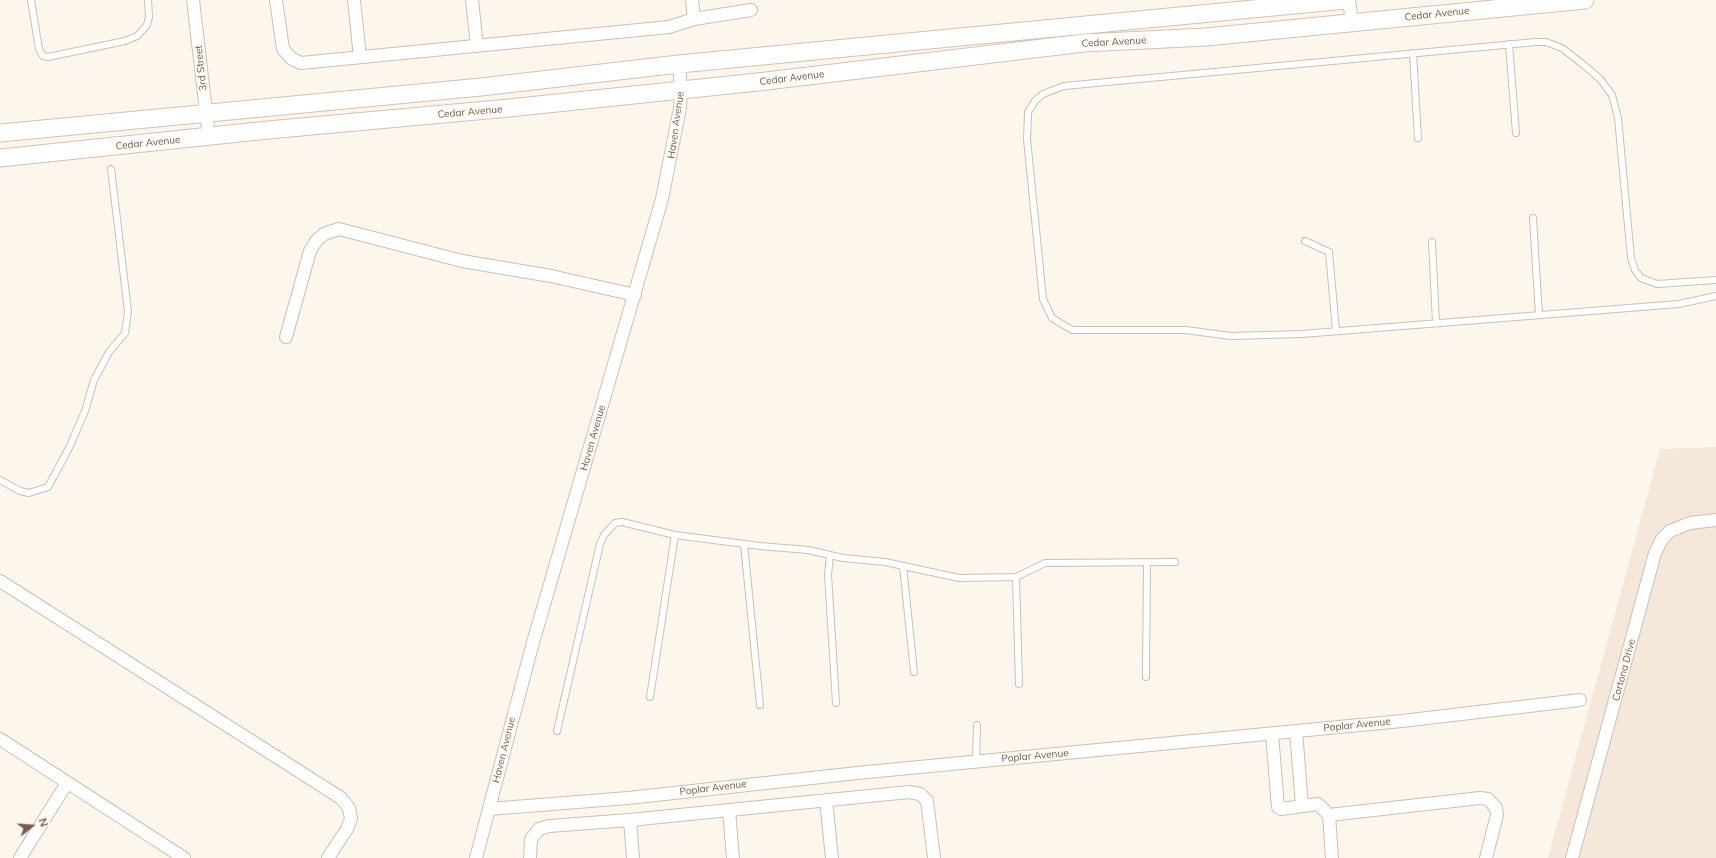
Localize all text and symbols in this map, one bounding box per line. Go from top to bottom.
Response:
street label: Cedar Avenue [1404,5,1470,23]
street label: Cedar Avenue [1081,34,1147,50]
street label: 3rd Street [193,45,209,91]
street label: Cedar Avenue [759,68,825,88]
street label: Haven Avenue [665,91,687,159]
street label: Cedar Avenue [437,103,503,121]
street label: Cedar Avenue [115,134,181,152]
street label: Haven Avenue [578,404,608,472]
street label: Cortona Drive [1610,638,1638,702]
street label: Haven Avenue [490,716,518,784]
street label: Poplar Avenue [1323,716,1391,734]
street label: Poplar Avenue [1001,747,1069,765]
street label: Poplar Avenue [679,778,747,798]
north arrow [12,806,52,846]
text: N [36,816,51,829]

